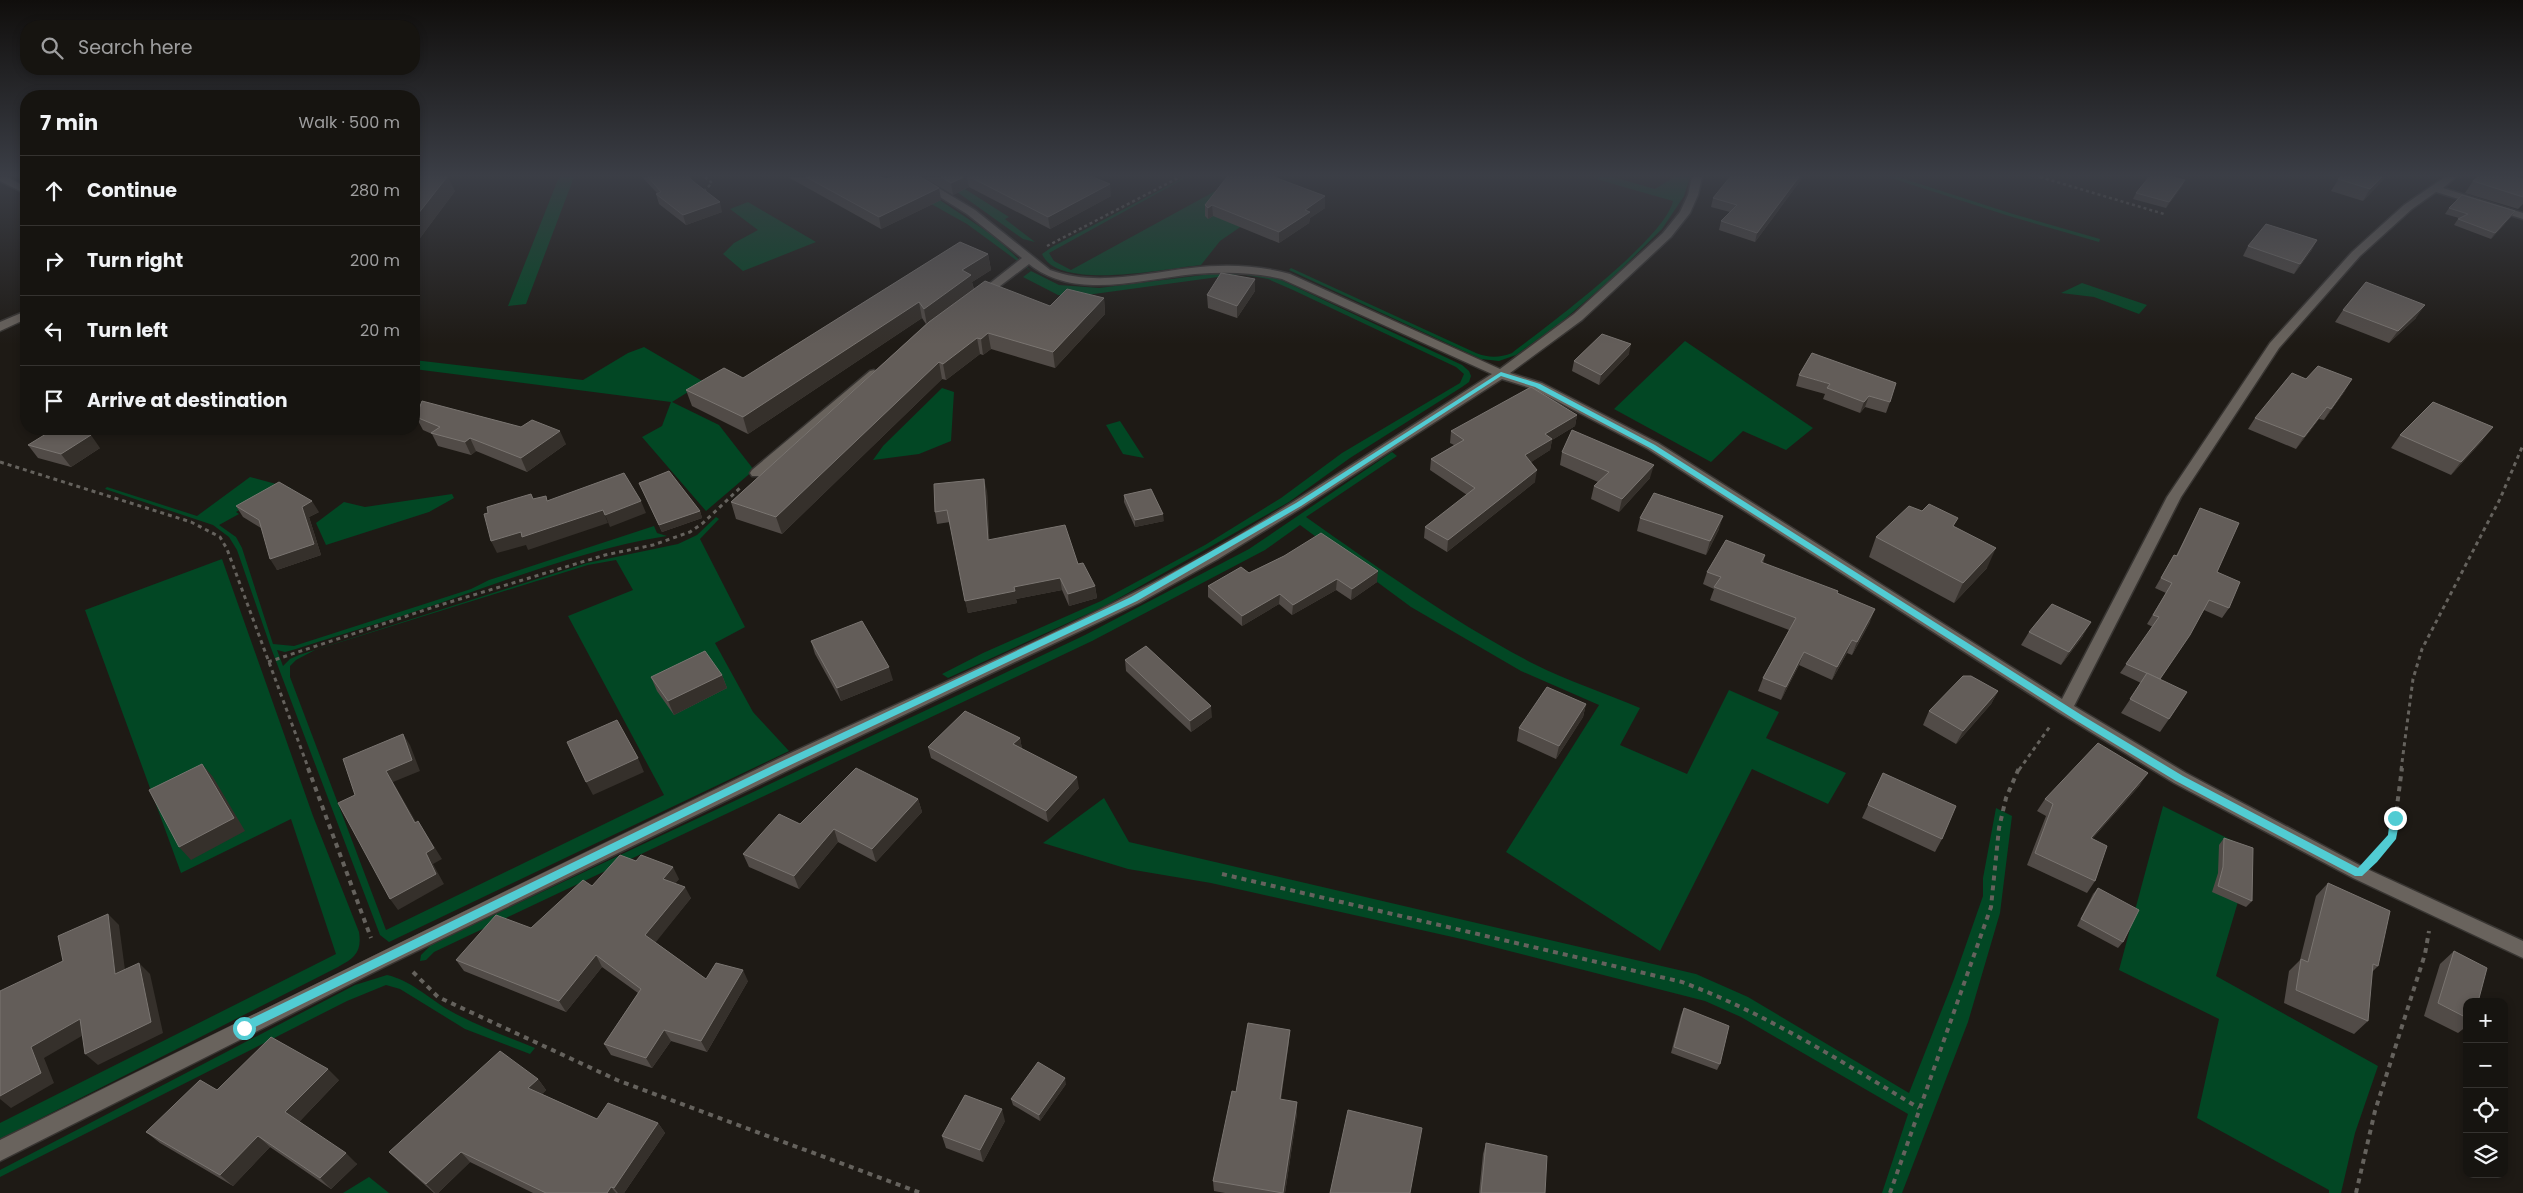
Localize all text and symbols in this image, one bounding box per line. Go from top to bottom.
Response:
search box [20,20,420,75]
icon: search [38,34,66,62]
text: Search here [78,34,192,61]
text: 7 min [40,108,98,137]
text: Walk · 500 m [299,111,400,134]
icon: ahead [40,177,68,205]
text: Continue [87,177,177,204]
text: 280 m [350,179,400,202]
icon: right [40,247,68,275]
text: Turn right [87,247,183,274]
text: 200 m [350,249,400,272]
icon: left [40,317,68,345]
text: Turn left [87,317,168,344]
text: 20 m [360,319,400,342]
icon: arrive [40,387,68,415]
text: Arrive at destination [87,387,288,414]
route end [2384,807,2407,830]
map controls [2463,998,2508,1178]
button: + [2463,998,2508,1043]
route start [233,1017,256,1040]
button: − [2463,1043,2508,1088]
button: locate [2463,1088,2508,1133]
button: layers [2463,1133,2508,1178]

